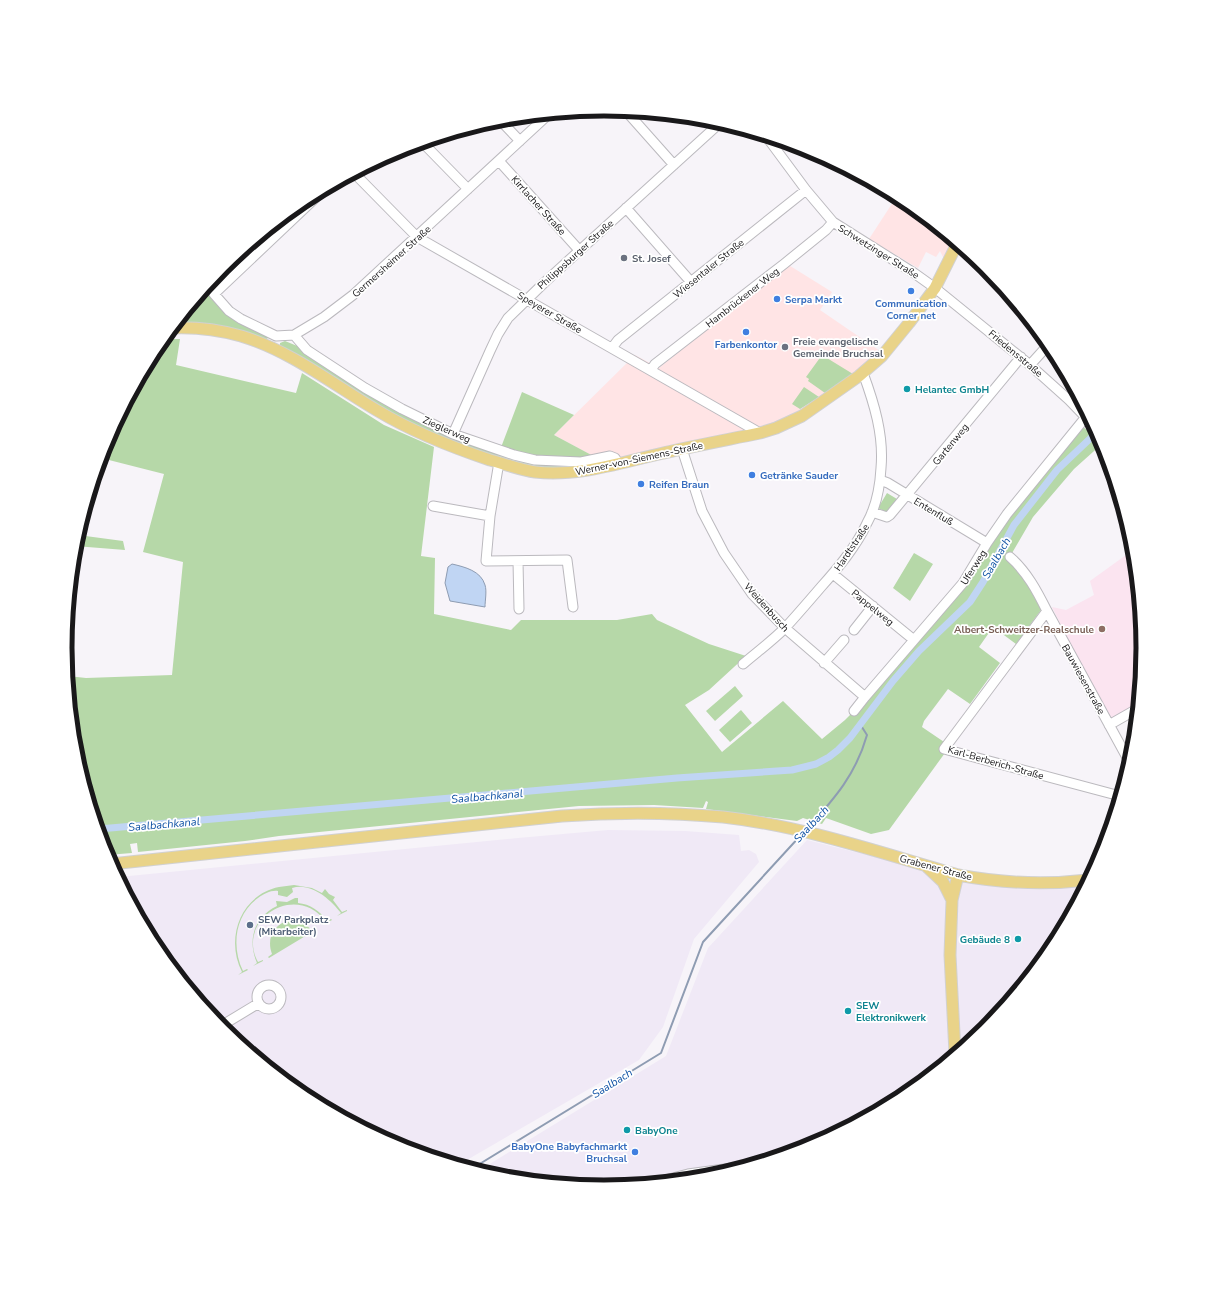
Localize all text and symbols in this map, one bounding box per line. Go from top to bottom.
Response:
street label: Kirrlacher Straße [508,173,569,238]
street label: Philippsburger Straße [534,217,617,293]
street label: Schwetzinger Straße [835,221,922,283]
street label: Germersheimer Straße [349,223,434,301]
street label: Wiesentaler Straße [670,236,747,302]
place label: St. Josef [632,252,671,266]
marker: St. Josef [619,253,629,263]
street label: Hambrückener Weg [703,264,783,331]
marker: Communication Corner net [906,286,916,296]
street label: Speyerer Straße [515,289,584,337]
place label: Serpa Markt [785,293,842,307]
marker: Serpa Markt [772,294,782,304]
place label: Communication Corner net [875,297,947,323]
marker: Farbenkontor [741,327,751,337]
street label: Friedensstraße [985,327,1045,381]
place label: Freie evangelische Gemeinde Bruchsal [793,335,884,361]
place label: Farbenkontor [715,338,777,352]
marker: Freie evangelische Gemeinde Bruchsal [780,342,790,352]
place label: Helantec GmbH [915,383,989,397]
marker: Helantec GmbH [902,384,912,394]
street label: Zieglerweg [420,413,473,447]
street label: Gartenweg [930,421,972,469]
street label: Werner-von-Siemens-Straße [574,439,704,479]
place label: Getränke Sauder [760,469,838,483]
marker: Getränke Sauder [747,470,757,480]
place label: Reifen Braun [649,478,709,492]
marker: Reifen Braun [636,479,646,489]
street label: Entenfluß [911,495,956,529]
street label: Hardtstraße [831,521,873,574]
water label: Saalbach [979,535,1014,582]
street label: Uferweg [958,547,990,588]
street label: Weidenbusch [740,580,792,635]
street label: Pappelweg [848,586,897,629]
place label: Albert-Schweitzer-Realschule [954,623,1095,637]
marker: Albert-Schweitzer-Realschule [1097,624,1107,634]
street label: Bauwiesenstraße [1058,642,1108,717]
street label: Karl-Berberich-Straße [946,743,1045,783]
water label: Saalbachkanal [451,786,523,807]
water label: Saalbach [790,803,832,846]
water label: Saalbachkanal [128,814,200,835]
street label: Grabener Straße [898,852,973,884]
place label: SEW Parkplatz (Mitarbeiter) [258,913,329,939]
marker: SEW Parkplatz (Mitarbeiter) [245,920,255,930]
place label: Gebäude 8 [960,933,1010,947]
marker: Gebäude 8 [1013,934,1023,944]
place label: SEW Elektronikwerk [856,999,927,1025]
marker: SEW Elektronikwerk [843,1006,853,1016]
water label: Saalbach [589,1065,635,1102]
place label: BabyOne [635,1124,678,1138]
marker: BabyOne [622,1125,632,1135]
place label: BabyOne Babyfachmarkt Bruchsal [511,1140,628,1166]
marker: BabyOne Babyfachmarkt Bruchsal [630,1147,640,1157]

